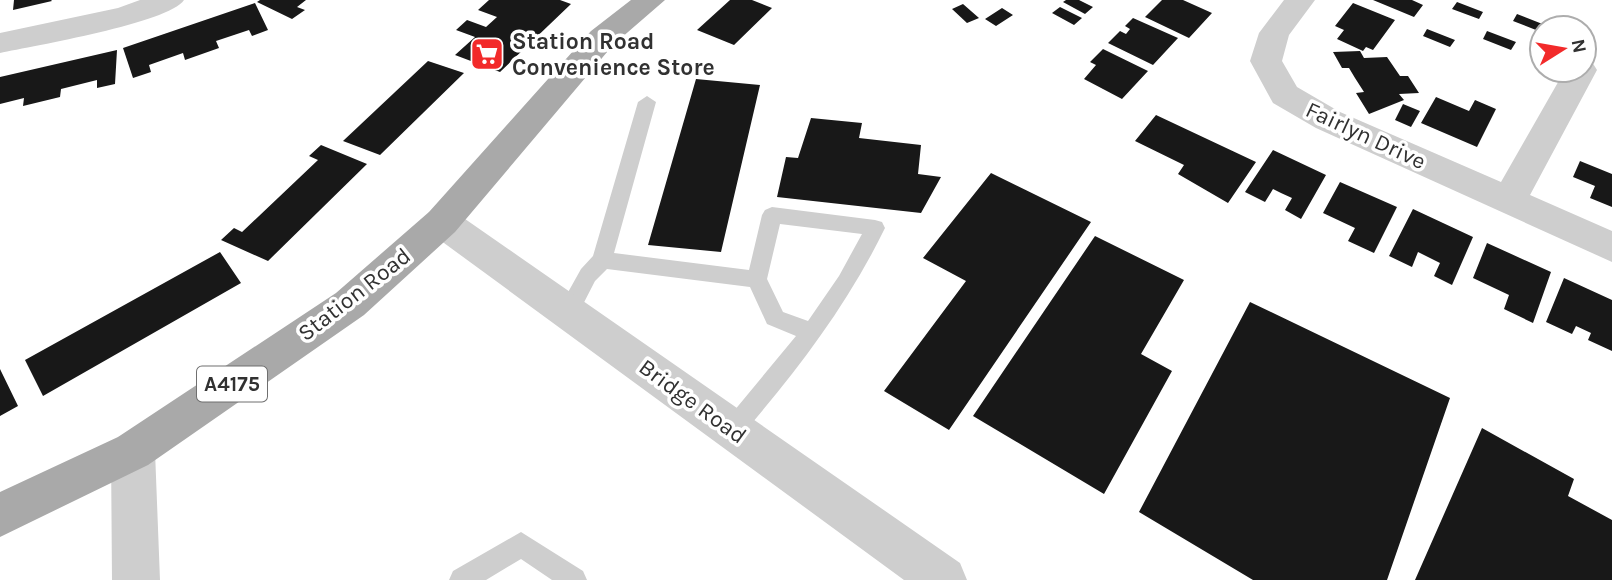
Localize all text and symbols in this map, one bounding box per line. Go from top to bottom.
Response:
north arrow [1528,14,1598,84]
place label: Station Road Convenience Store [512,28,715,81]
supermarket icon: Station Road Convenience Store [468,35,506,73]
text: N [1567,37,1591,55]
street label: Fairlyn Drive [1301,96,1430,175]
street label: Station Road [293,242,416,347]
street label: Bridge Road [634,353,752,449]
road number: A4175 [197,366,267,402]

